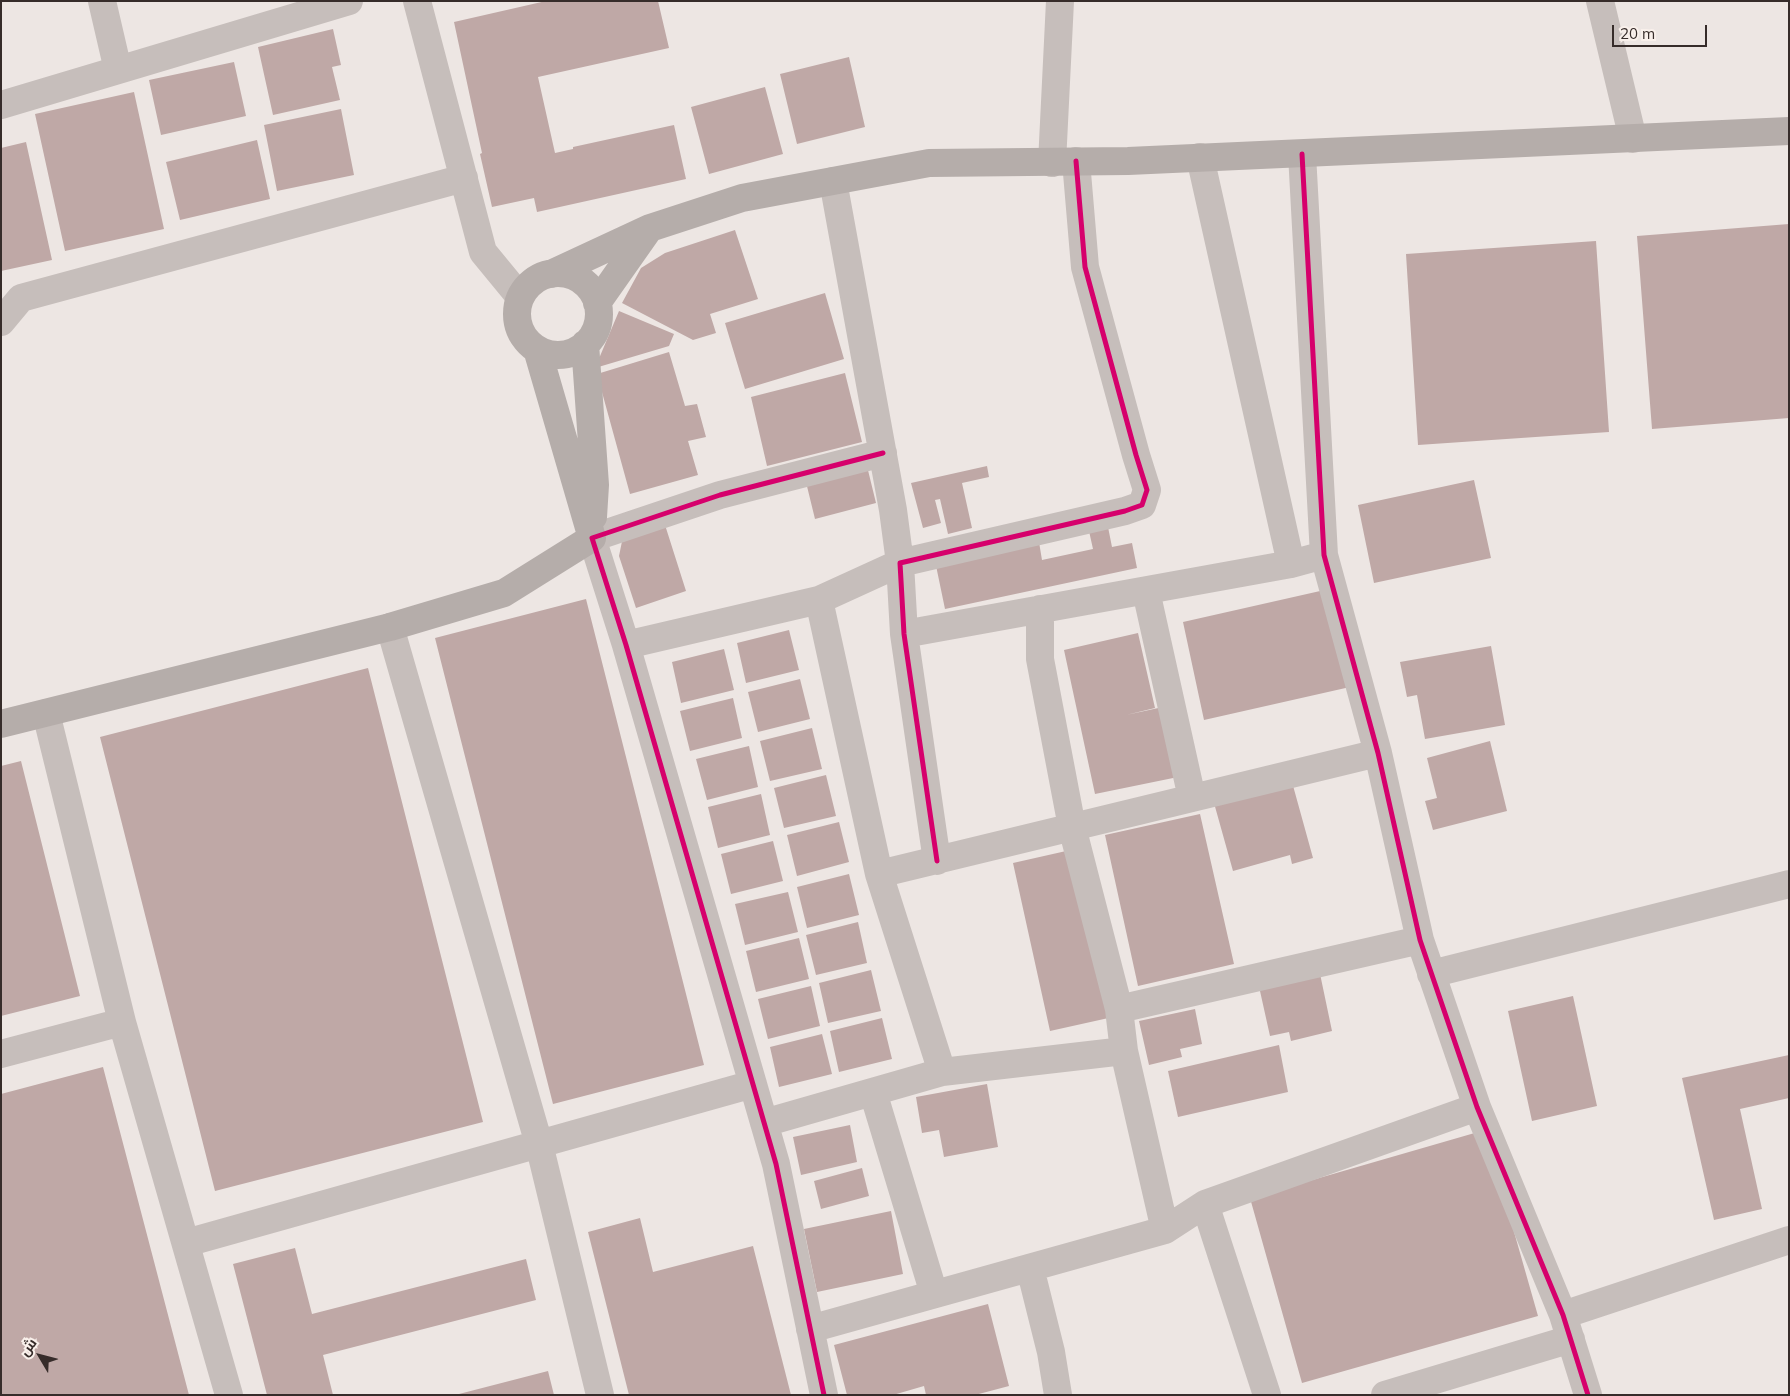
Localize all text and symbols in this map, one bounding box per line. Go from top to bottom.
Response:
scale bar [1615,15,1710,47]
text: 20 m [1620,24,1655,43]
north arrow [15,1331,65,1381]
text: ش [15,1334,41,1360]

